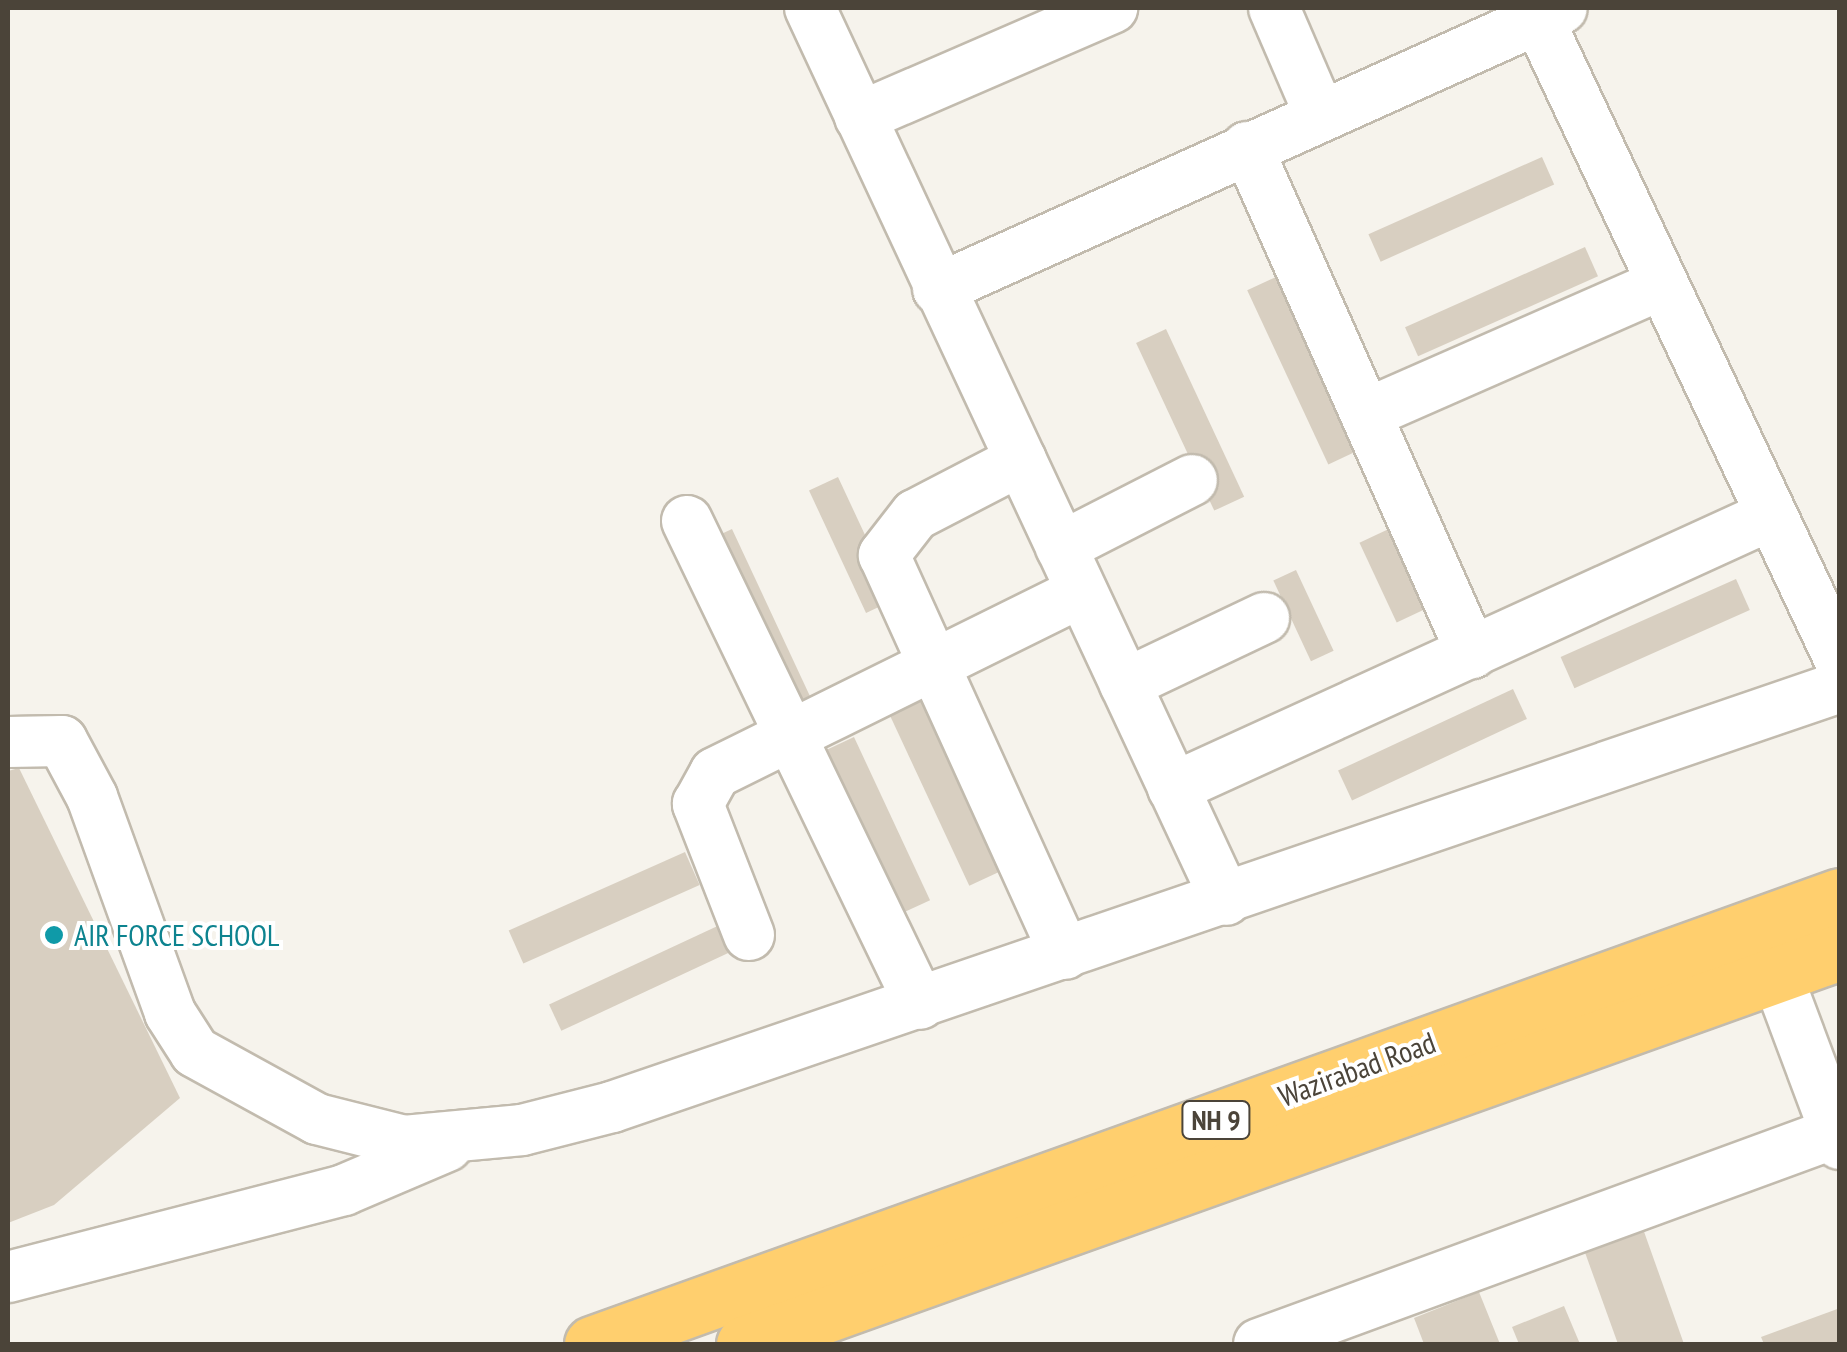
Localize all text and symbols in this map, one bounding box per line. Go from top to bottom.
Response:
place label: AIR FORCE SCHOOL [74,917,279,953]
marker: AIR FORCE SCHOOL [43,924,65,946]
street label: Wazirabad Road [1274,1024,1440,1114]
road number: NH 9 [1181,1097,1251,1143]

